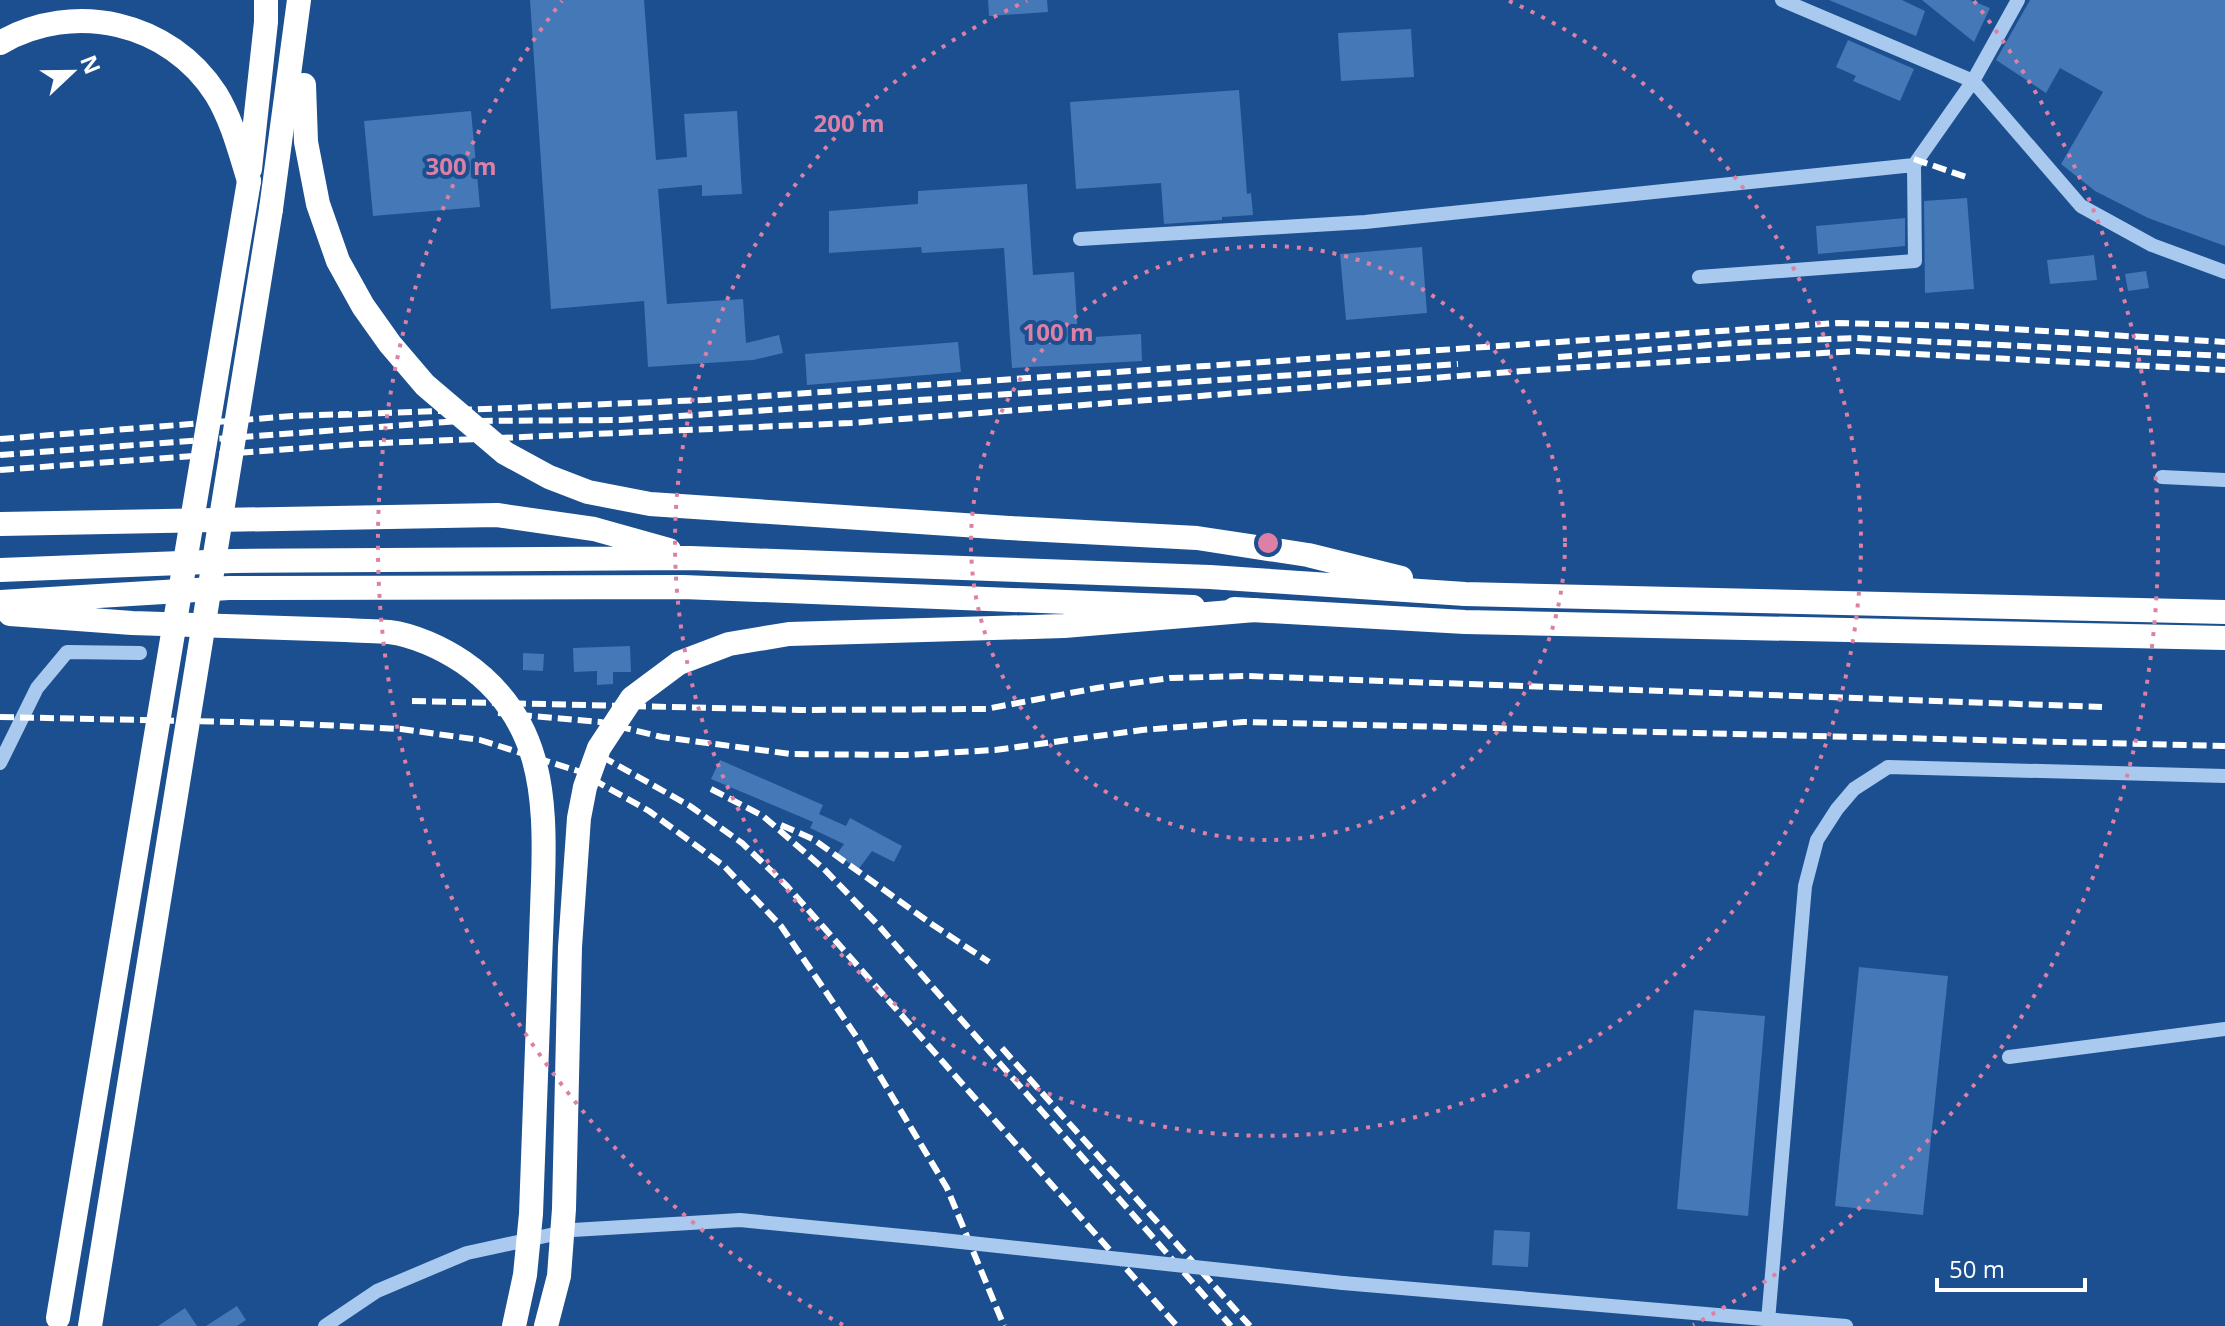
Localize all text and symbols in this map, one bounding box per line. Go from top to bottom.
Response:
north arrow [32,32,112,112]
text: N [74,50,109,78]
text: 200 m [814,106,884,139]
text: 300 m [426,149,496,182]
text: 100 m [1023,315,1093,348]
centre of rings [1254,529,1282,557]
scale bar [1937,1242,2085,1292]
text: 50 m [1949,1252,2005,1285]

